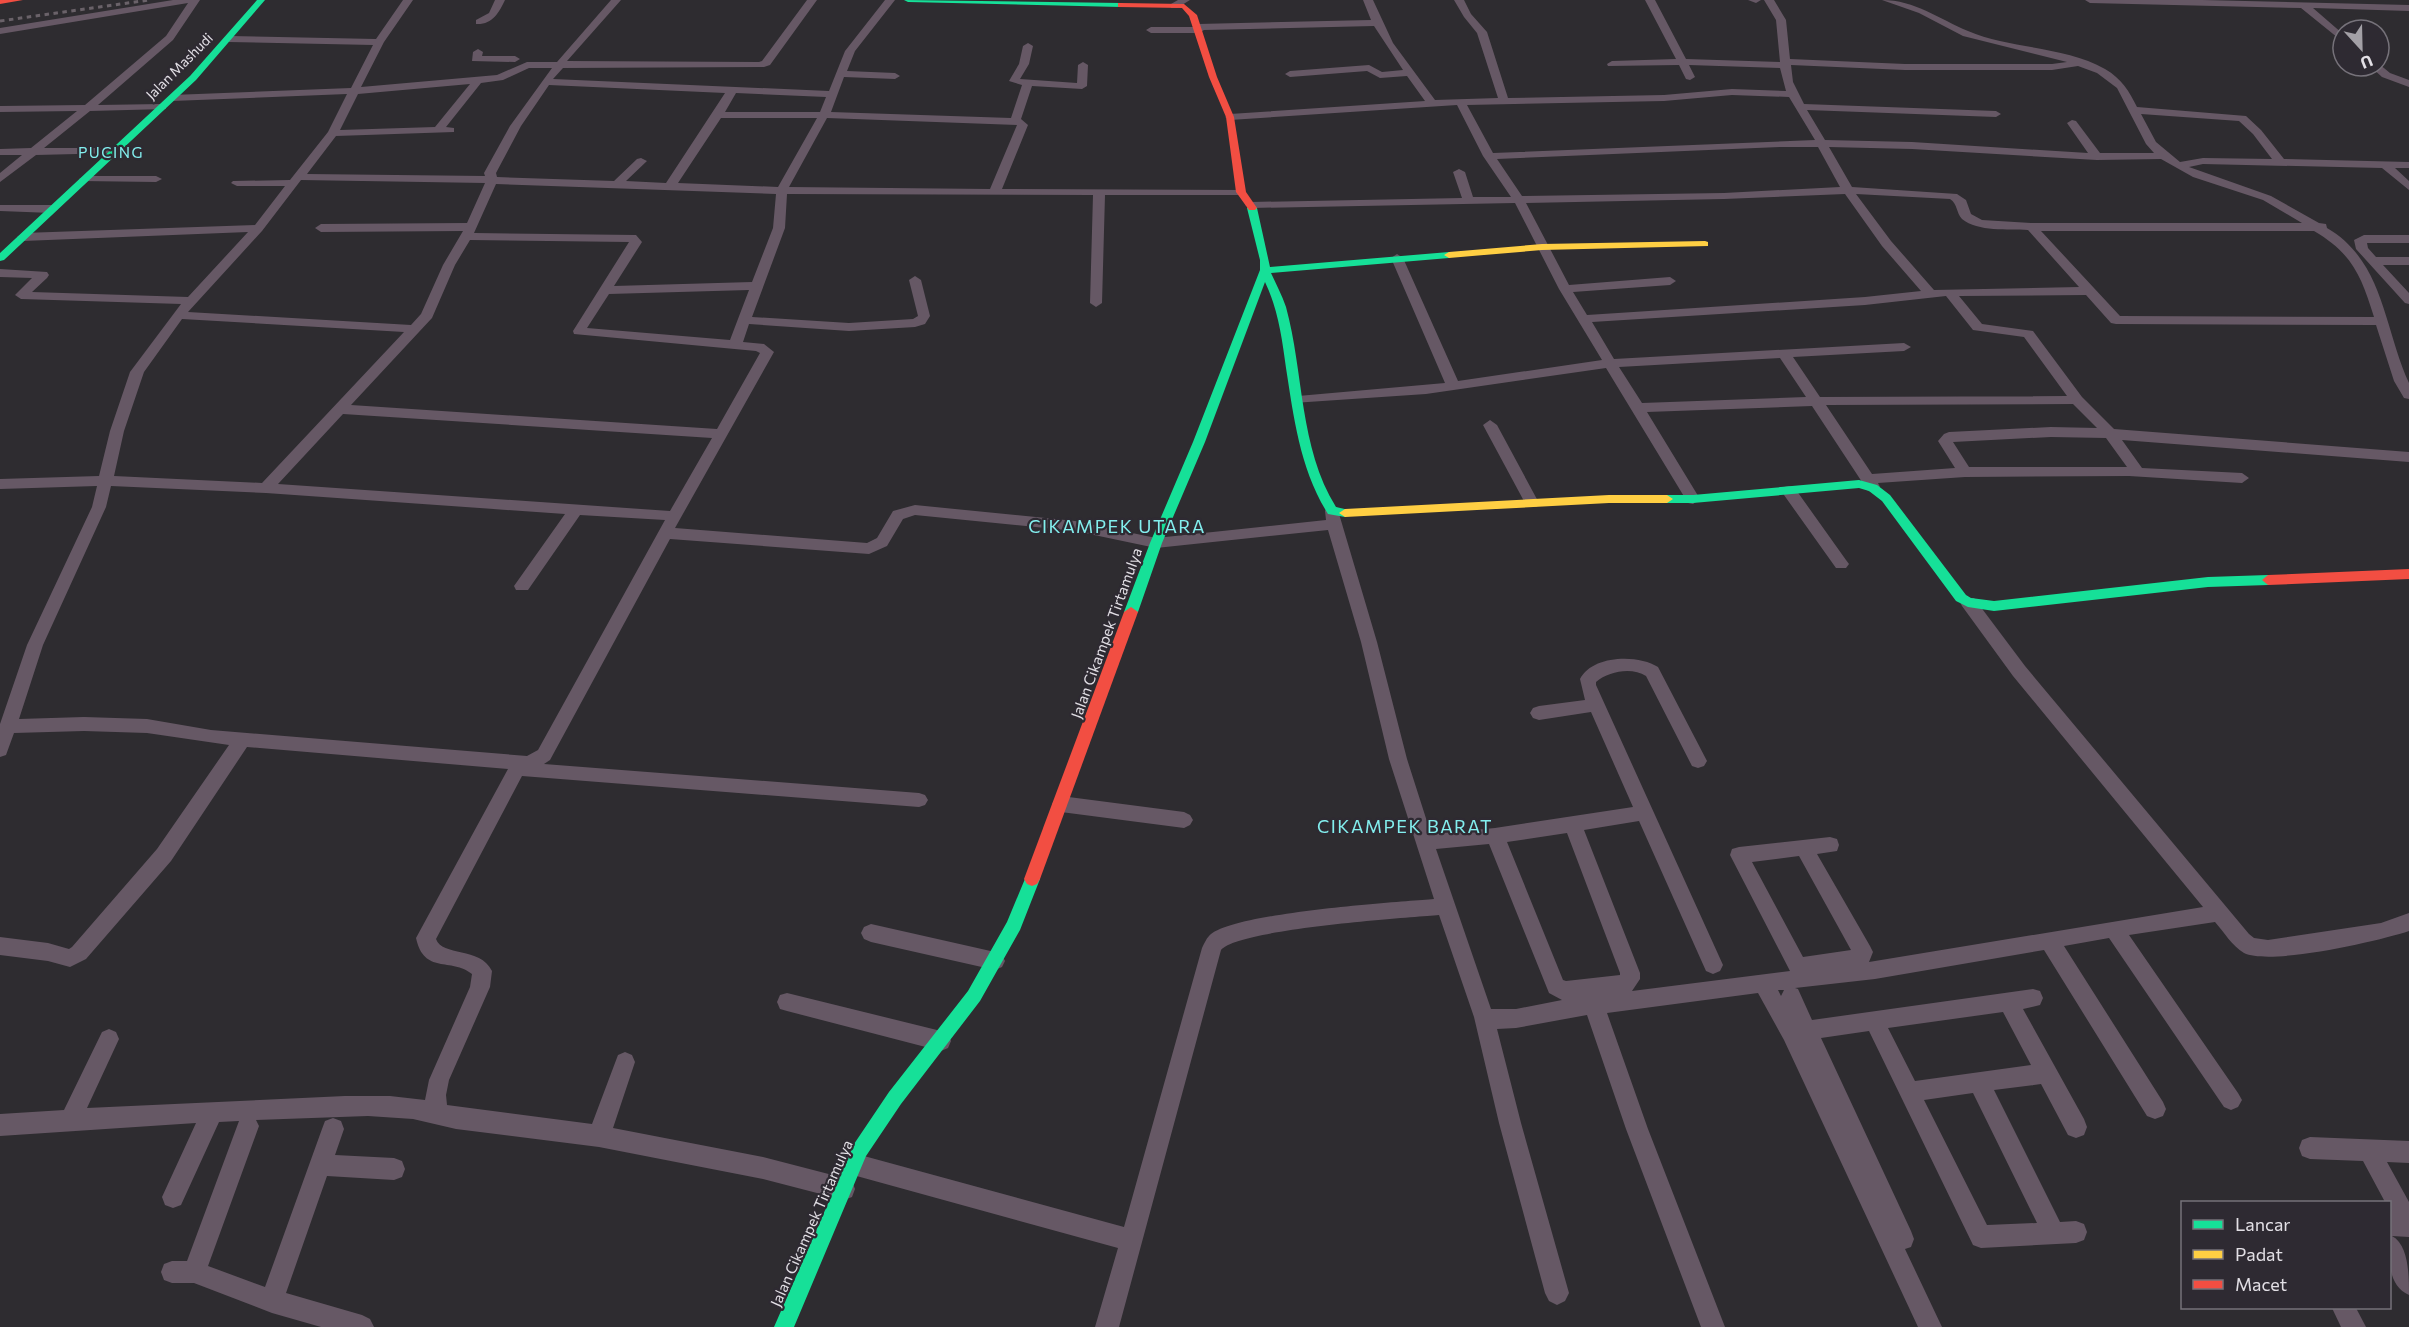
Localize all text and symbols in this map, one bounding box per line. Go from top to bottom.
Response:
north arrow [2331,18,2391,78]
street label: Jalan Mashudi [142,29,216,103]
text: U [2358,51,2376,73]
district label: PUCING [78,143,144,161]
district label: CIKAMPEK UTARA [1028,515,1206,537]
street label: Jalan Cikampek Tirtamulya [1067,545,1145,721]
district label: CIKAMPEK BARAT [1317,815,1493,837]
street label: Jalan Cikampek Tirtamulya [766,1137,856,1309]
legend [2181,1201,2391,1309]
text: Lancar [2235,1213,2291,1235]
text: Padat [2235,1243,2283,1265]
text: Macet [2235,1273,2287,1295]

